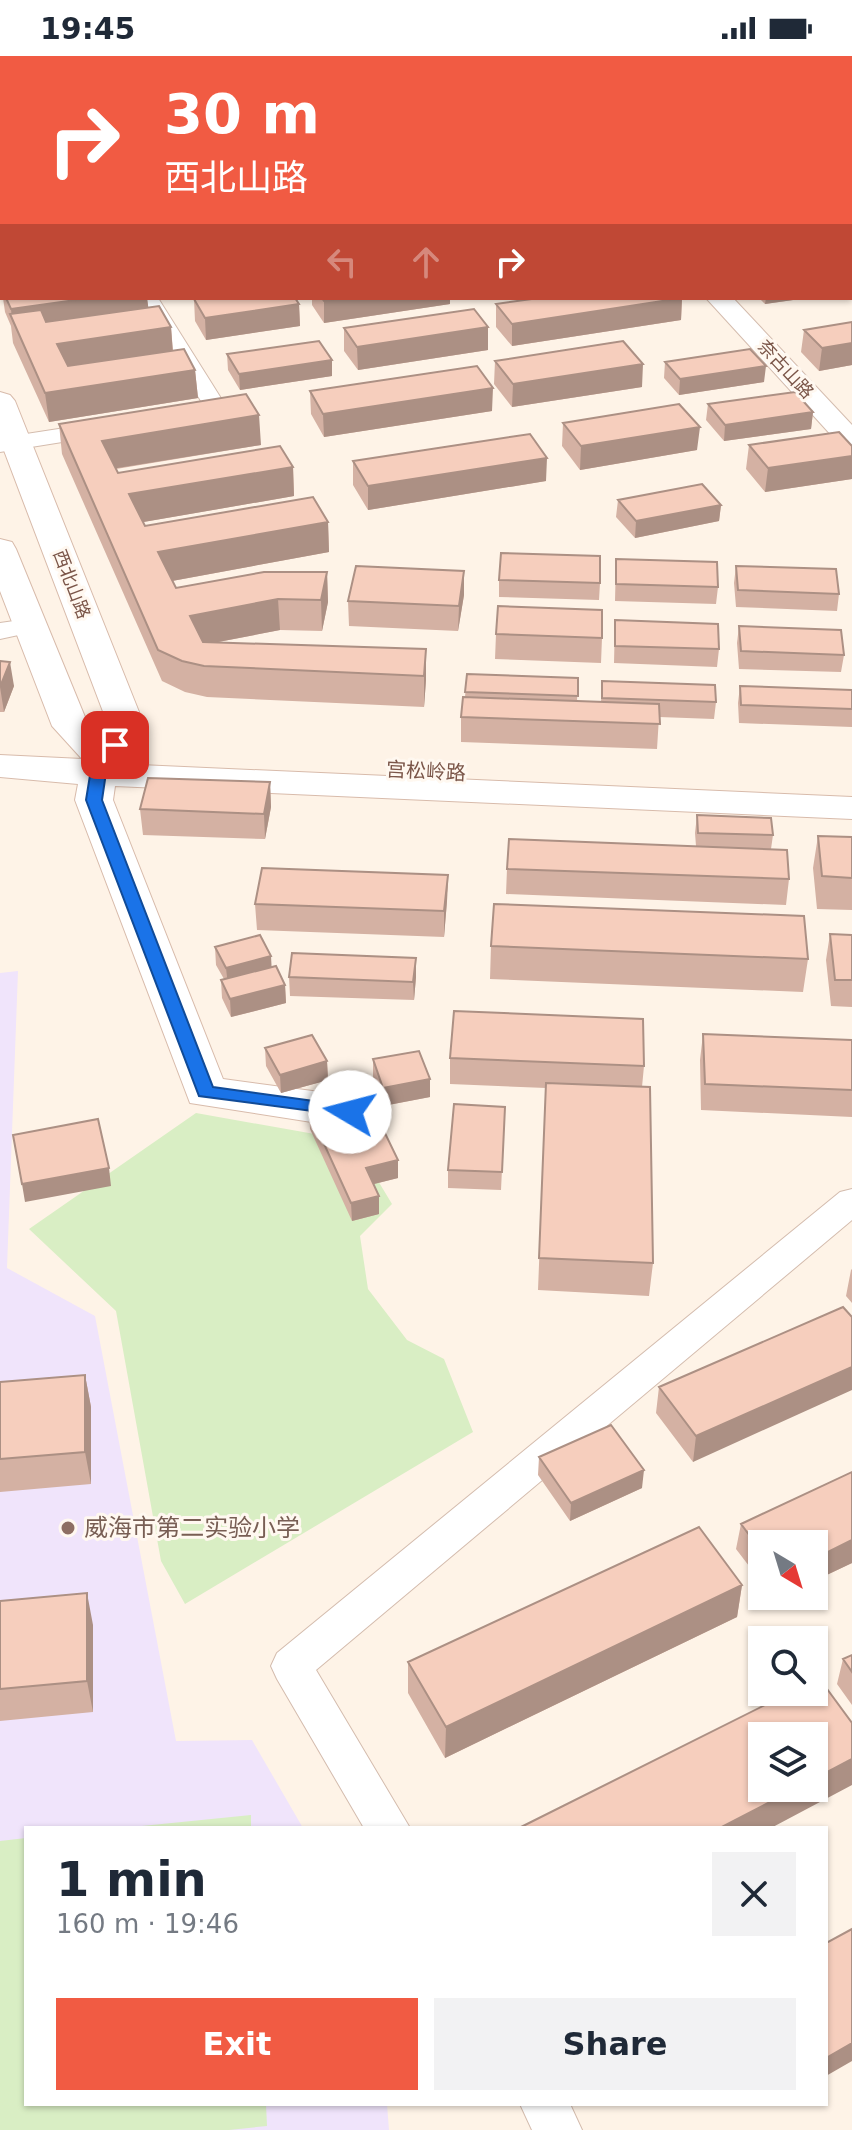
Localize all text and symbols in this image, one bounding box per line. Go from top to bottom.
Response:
text: 19:45 [40,11,136,46]
text: 30 m [164,81,320,146]
icon: right [32,88,136,192]
text: 西北山路 [164,157,308,198]
icon: left [320,240,364,284]
icon: ahead [404,240,448,284]
icon: right [488,240,532,284]
street label: 奈古山路 [754,336,818,402]
street label: 西北山路 [49,547,95,621]
pin [81,711,149,779]
icon: arrive [93,723,137,767]
street label: 宫松岭路 [385,757,467,785]
position arrow [308,1070,392,1154]
place label: 威海市第二实验小学 [84,1514,300,1542]
marker: 威海市第二实验小学 [59,1519,77,1537]
north arrow [748,1530,828,1610]
map controls [748,1530,828,1802]
button: search [748,1626,828,1706]
button: layers [748,1722,828,1802]
text: 1 min [56,1851,207,1907]
button: close [712,1852,796,1936]
text: 160 m · 19:46 [56,1909,239,1939]
button: Exit [56,1998,418,2090]
button: Share [434,1998,796,2090]

